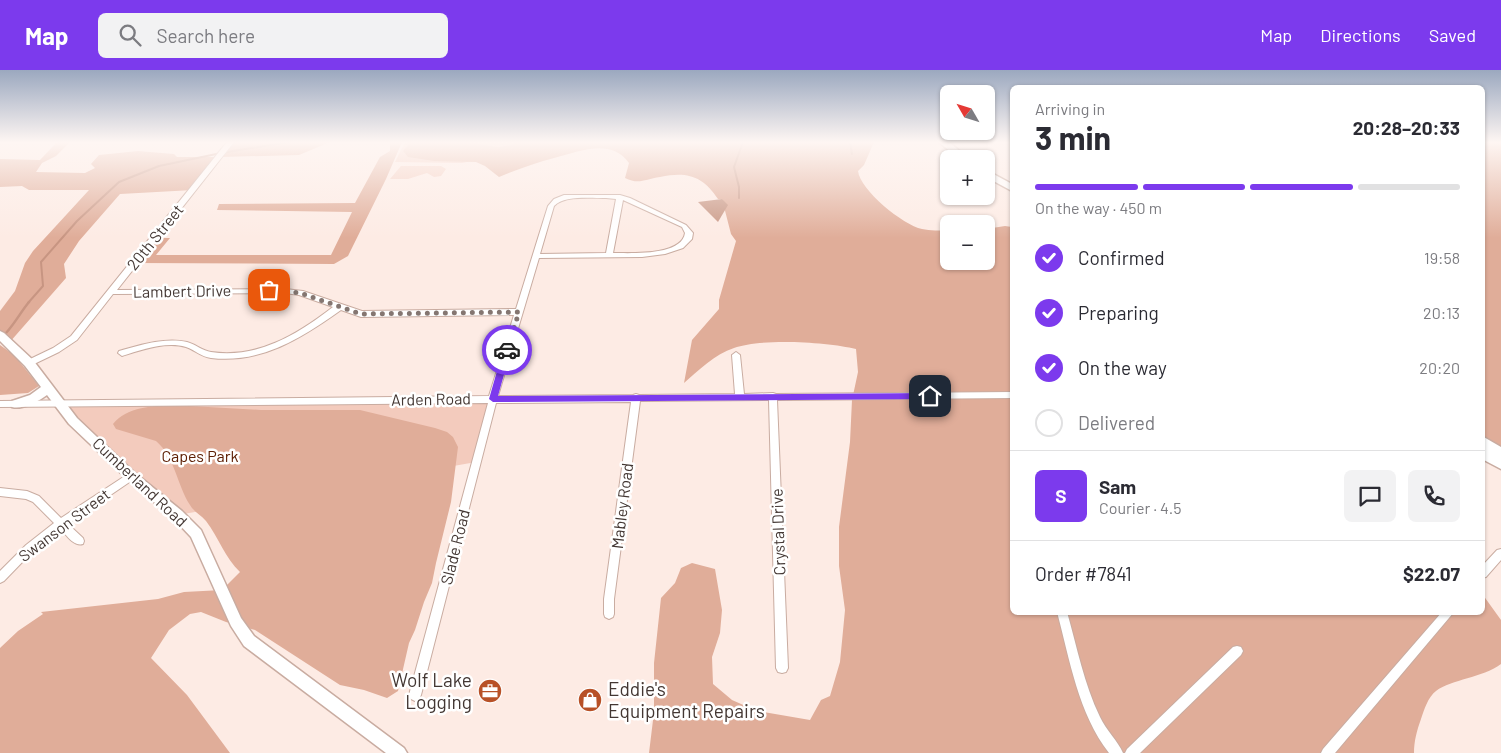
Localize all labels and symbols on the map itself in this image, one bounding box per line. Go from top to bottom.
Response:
north arrow [940,85,995,140]
street label: 20th Street [122,200,187,273]
pin [248,269,290,311]
street label: Lambert Drive [133,280,231,301]
courier [482,325,532,375]
pin [909,375,951,417]
street label: Arden Road [391,388,471,409]
street label: Cumberland Road [89,433,191,530]
park label: Capes Park [161,446,239,465]
street label: Mabley Road [607,462,636,550]
street label: Swanson Street [14,484,113,565]
street label: Crystal Drive [766,488,789,576]
street label: Slade Road [436,507,473,587]
place label: Wolf Lake Logging [391,668,472,713]
place label: Eddie's Equipment Repairs [608,677,765,722]
office icon: Wolf Lake Logging [477,678,503,704]
shop icon: Eddie's Equipment Repairs [577,687,603,713]

